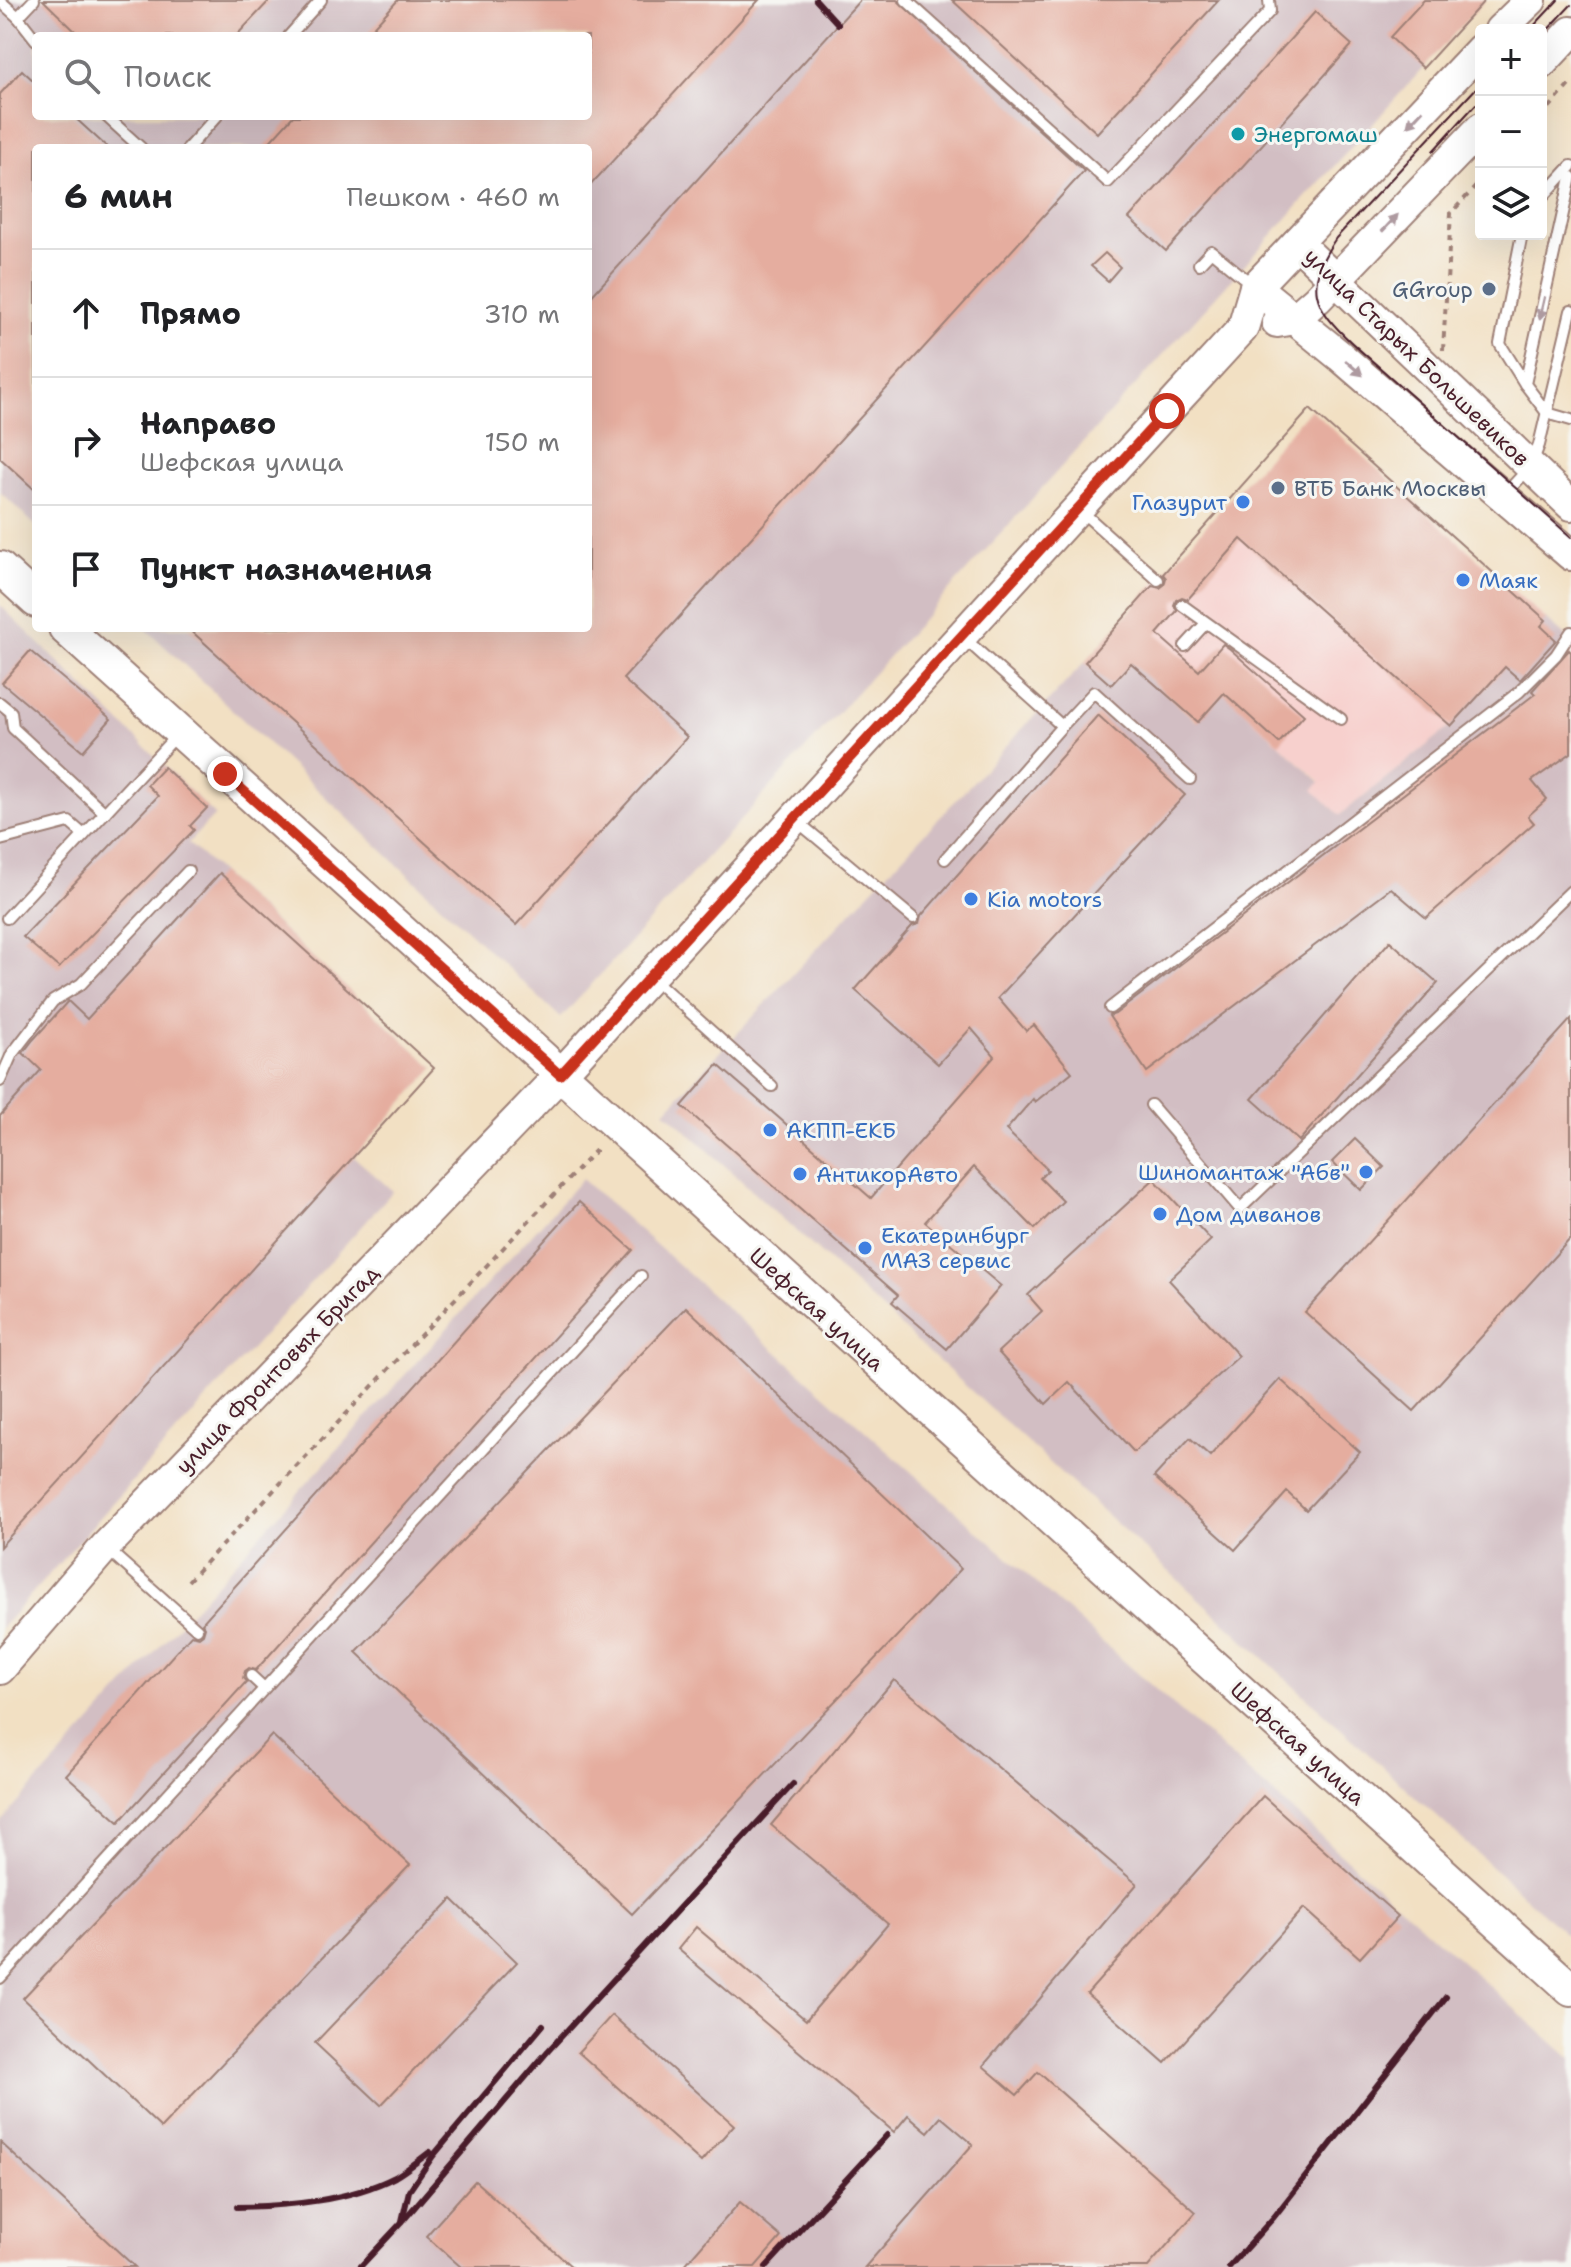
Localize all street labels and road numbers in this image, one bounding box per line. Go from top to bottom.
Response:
street label: улица Старых Большевиков [1298,242,1536,473]
street label: Шефская улица [743,1241,891,1378]
street label: улица Фронтовых Бригад [169,1258,385,1480]
street label: Шефская улица [1224,1675,1372,1812]

